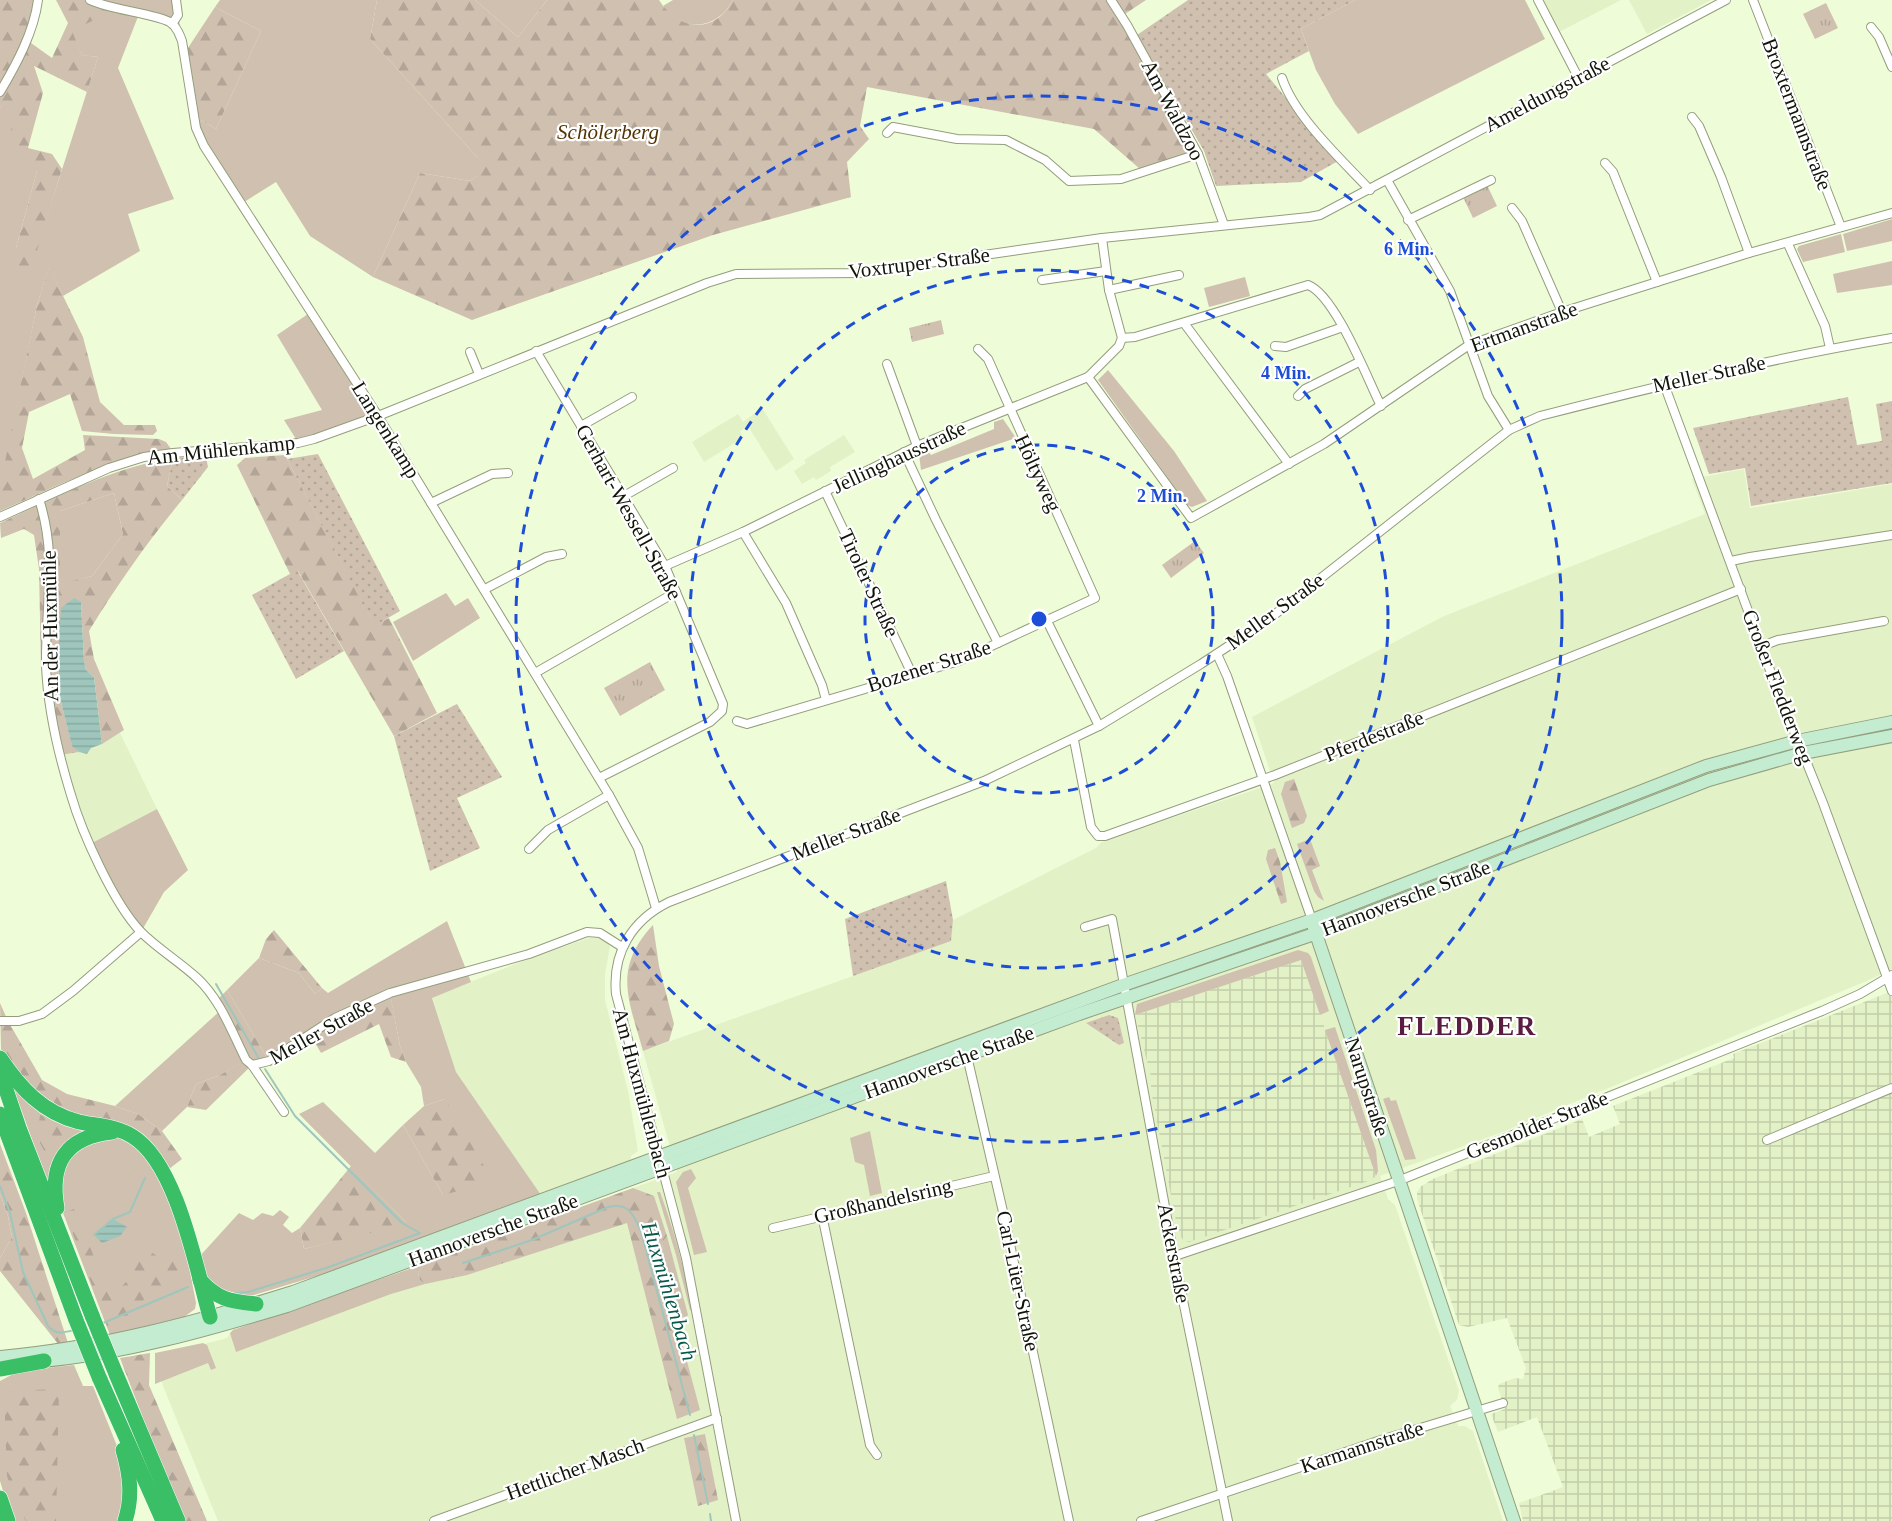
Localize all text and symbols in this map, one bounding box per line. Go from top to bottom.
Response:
street label: Broxtermannstraße [1757,35,1837,193]
street label: Ameldungstraße [1480,51,1614,137]
street label: Am Waldzoo [1136,56,1210,164]
park label: Schölerberg [557,120,659,144]
text: 6 Min. [1384,239,1434,259]
street label: Voxtruper Straße [847,242,991,284]
street label: Ertmanstraße [1467,297,1581,357]
street label: Meller Straße [1650,350,1768,398]
text: 4 Min. [1261,363,1311,383]
street label: Langenkamp [347,377,425,483]
street label: Jellinghausstraße [828,416,970,498]
street label: Gerhart-Wessell-Straße [571,420,687,604]
street label: Am Mühlenkamp [146,430,296,470]
street label: Höltyweg [1010,430,1067,516]
text: 2 Min. [1137,486,1187,506]
street label: Tiroler Straße [834,525,904,641]
street label: An der Huxmühle [37,550,63,702]
street label: Meller Straße [1221,568,1329,654]
street label: Großer Fledderweg [1737,606,1819,768]
centre of rings [1029,609,1049,629]
street label: Bozener Straße [864,635,994,697]
street label: Pferdestraße [1321,705,1427,767]
street label: Meller Straße [788,802,904,866]
street label: Hannoversche Straße [1318,855,1494,941]
street label: Meller Straße [265,993,377,1069]
street label: Am Huxmühlenbach [608,1005,676,1181]
district label: FLEDDER [1397,1011,1537,1041]
street label: Hannoversche Straße [861,1020,1037,1104]
street label: Narupstraße [1340,1034,1394,1140]
street label: Gesmolder Straße [1462,1086,1612,1164]
street label: Großhandelsring [812,1173,955,1229]
street label: Hannoversche Straße [405,1188,581,1272]
street label: Ackerstraße [1153,1201,1195,1305]
street label: Carl-Lüer-Straße [991,1209,1045,1353]
water label: Huxmühlenbach [636,1218,703,1364]
street label: Karmannstraße [1297,1416,1427,1478]
street label: Hettlicher Masch [503,1433,648,1505]

